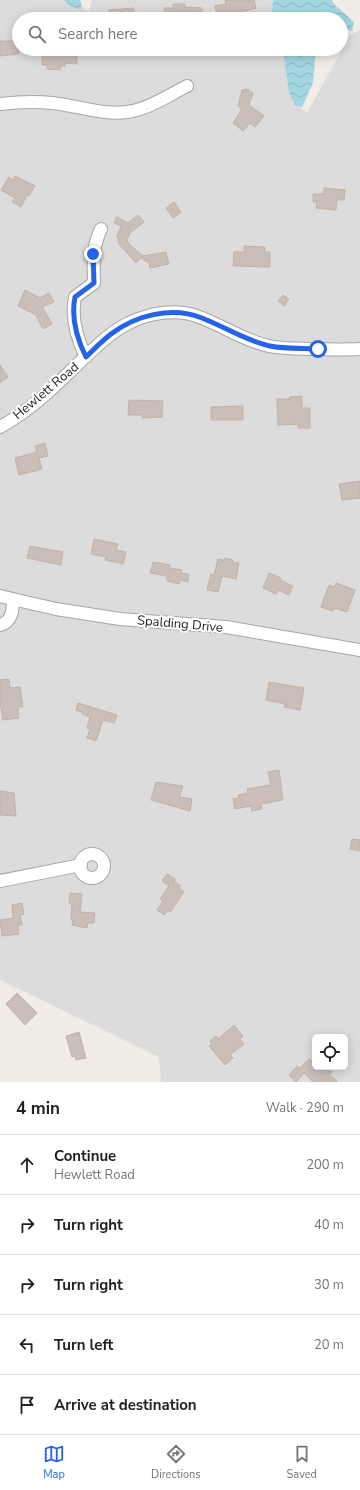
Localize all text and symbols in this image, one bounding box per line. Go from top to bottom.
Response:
search box [12,12,348,56]
icon: search [26,23,48,45]
text: Search here [58,24,138,44]
route end [84,245,102,263]
route start [309,340,327,358]
street label: Hewlett Road [9,358,83,424]
street label: Spalding Drive [136,611,224,637]
map controls [312,1034,348,1070]
button: locate [312,1034,348,1070]
text: 4 min [16,1097,60,1120]
text: Walk · 290 m [266,1099,344,1117]
text: Continue [54,1146,116,1166]
icon: ahead [16,1154,38,1176]
text: 200 m [306,1156,344,1174]
text: Hewlett Road [54,1166,135,1184]
icon: right [16,1214,38,1236]
text: Turn right [54,1215,123,1235]
text: 40 m [314,1216,344,1234]
icon: right [16,1274,38,1296]
text: Turn right [54,1275,123,1295]
text: 30 m [314,1276,344,1294]
icon: left [16,1334,38,1356]
text: Turn left [54,1335,113,1355]
text: 20 m [314,1336,344,1354]
icon: arrive [16,1394,38,1416]
text: Arrive at destination [54,1395,197,1415]
tab: Map [43,1443,65,1482]
tab: Directions [151,1443,201,1482]
tab: Saved [287,1443,317,1482]

